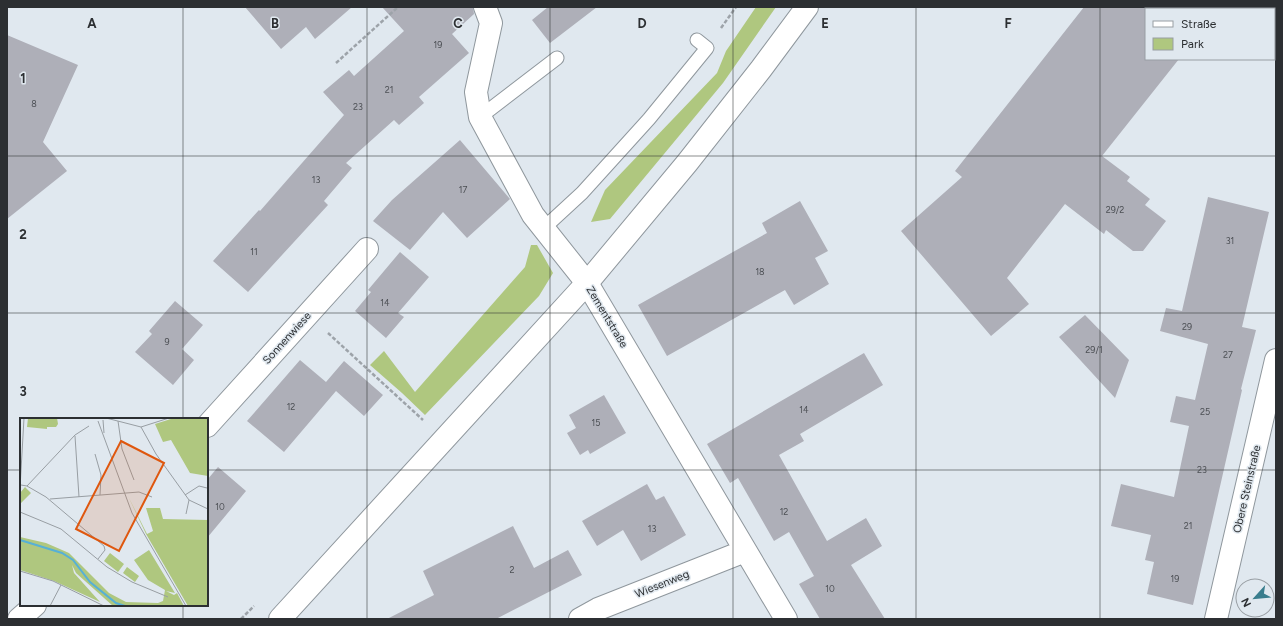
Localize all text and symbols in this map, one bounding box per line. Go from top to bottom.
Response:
legend [1145,8,1275,60]
text: A [87,16,97,31]
text: B [271,16,279,31]
text: C [453,16,463,31]
text: D [637,16,647,31]
text: E [821,16,829,31]
text: F [1004,16,1012,31]
text: Straße [1181,17,1217,31]
text: Park [1181,37,1204,51]
house number: 19 [434,39,442,50]
text: 1 [20,71,26,86]
house number: 21 [385,84,393,95]
house number: 8 [31,98,37,109]
house number: 23 [353,101,363,112]
house number: 13 [312,174,320,185]
house number: 17 [459,184,467,195]
house number: 29/2 [1106,204,1124,215]
text: 2 [19,227,27,242]
house number: 31 [1226,235,1234,246]
house number: 11 [250,246,258,257]
house number: 18 [755,266,765,277]
street label: Zementstraße [584,284,630,350]
house number: 14 [380,297,390,308]
street label: Sonnenwiese [260,309,314,367]
house number: 29 [1182,321,1192,332]
house number: 9 [164,336,170,347]
house number: 29/1 [1085,344,1103,355]
house number: 27 [1223,349,1233,360]
text: 3 [19,384,27,399]
house number: 12 [287,401,295,412]
house number: 14 [799,404,809,415]
house number: 25 [1200,406,1210,417]
house number: 15 [592,417,600,428]
inset map [20,418,208,606]
street label: Obere Steinstraße [1231,444,1263,534]
house number: 23 [1197,464,1207,475]
house number: 10 [215,501,225,512]
house number: 12 [780,506,788,517]
house number: 21 [1184,520,1192,531]
house number: 13 [648,523,656,534]
house number: 2 [509,564,515,575]
street label: Wiesenweg [633,567,691,601]
house number: 19 [1171,573,1179,584]
north arrow [1235,578,1275,618]
house number: 10 [825,583,835,594]
text: N [1239,596,1254,609]

